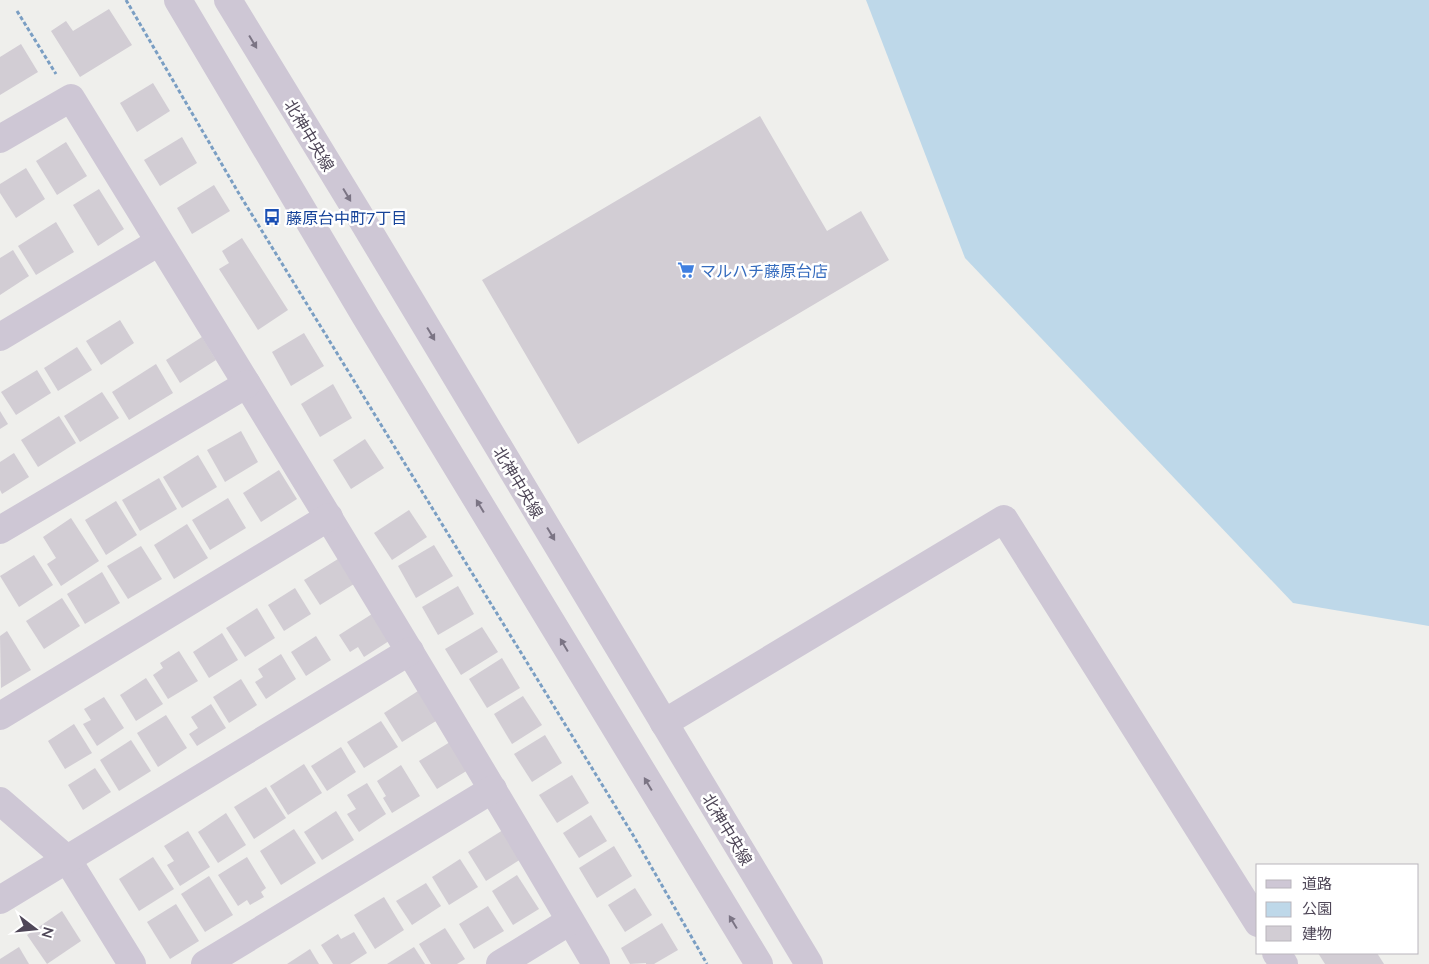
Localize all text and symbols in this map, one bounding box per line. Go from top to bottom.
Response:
one-way arrow [249,35,258,48]
street label: 北神中央線 [281,96,339,174]
one-way arrow [343,189,352,202]
bus stop icon: 藤原台中町7丁目 [262,207,282,227]
place label: 藤原台中町7丁目 [286,208,407,227]
supermarket icon: マルハチ藤原台店 [676,260,696,280]
place label: マルハチ藤原台店 [700,261,828,280]
one-way arrow [426,328,435,341]
street label: 北神中央線 [490,443,548,521]
one-way arrow [476,499,485,512]
one-way arrow [546,527,555,540]
one-way arrow [560,638,569,651]
one-way arrow [644,777,653,790]
street label: 北神中央線 [699,790,757,868]
legend [1256,864,1419,954]
text: 道路 [1302,874,1332,892]
text: 公園 [1302,899,1332,917]
north arrow [10,904,60,954]
one-way arrow [729,916,738,929]
text: 建物 [1302,924,1332,942]
text: N [38,925,58,940]

